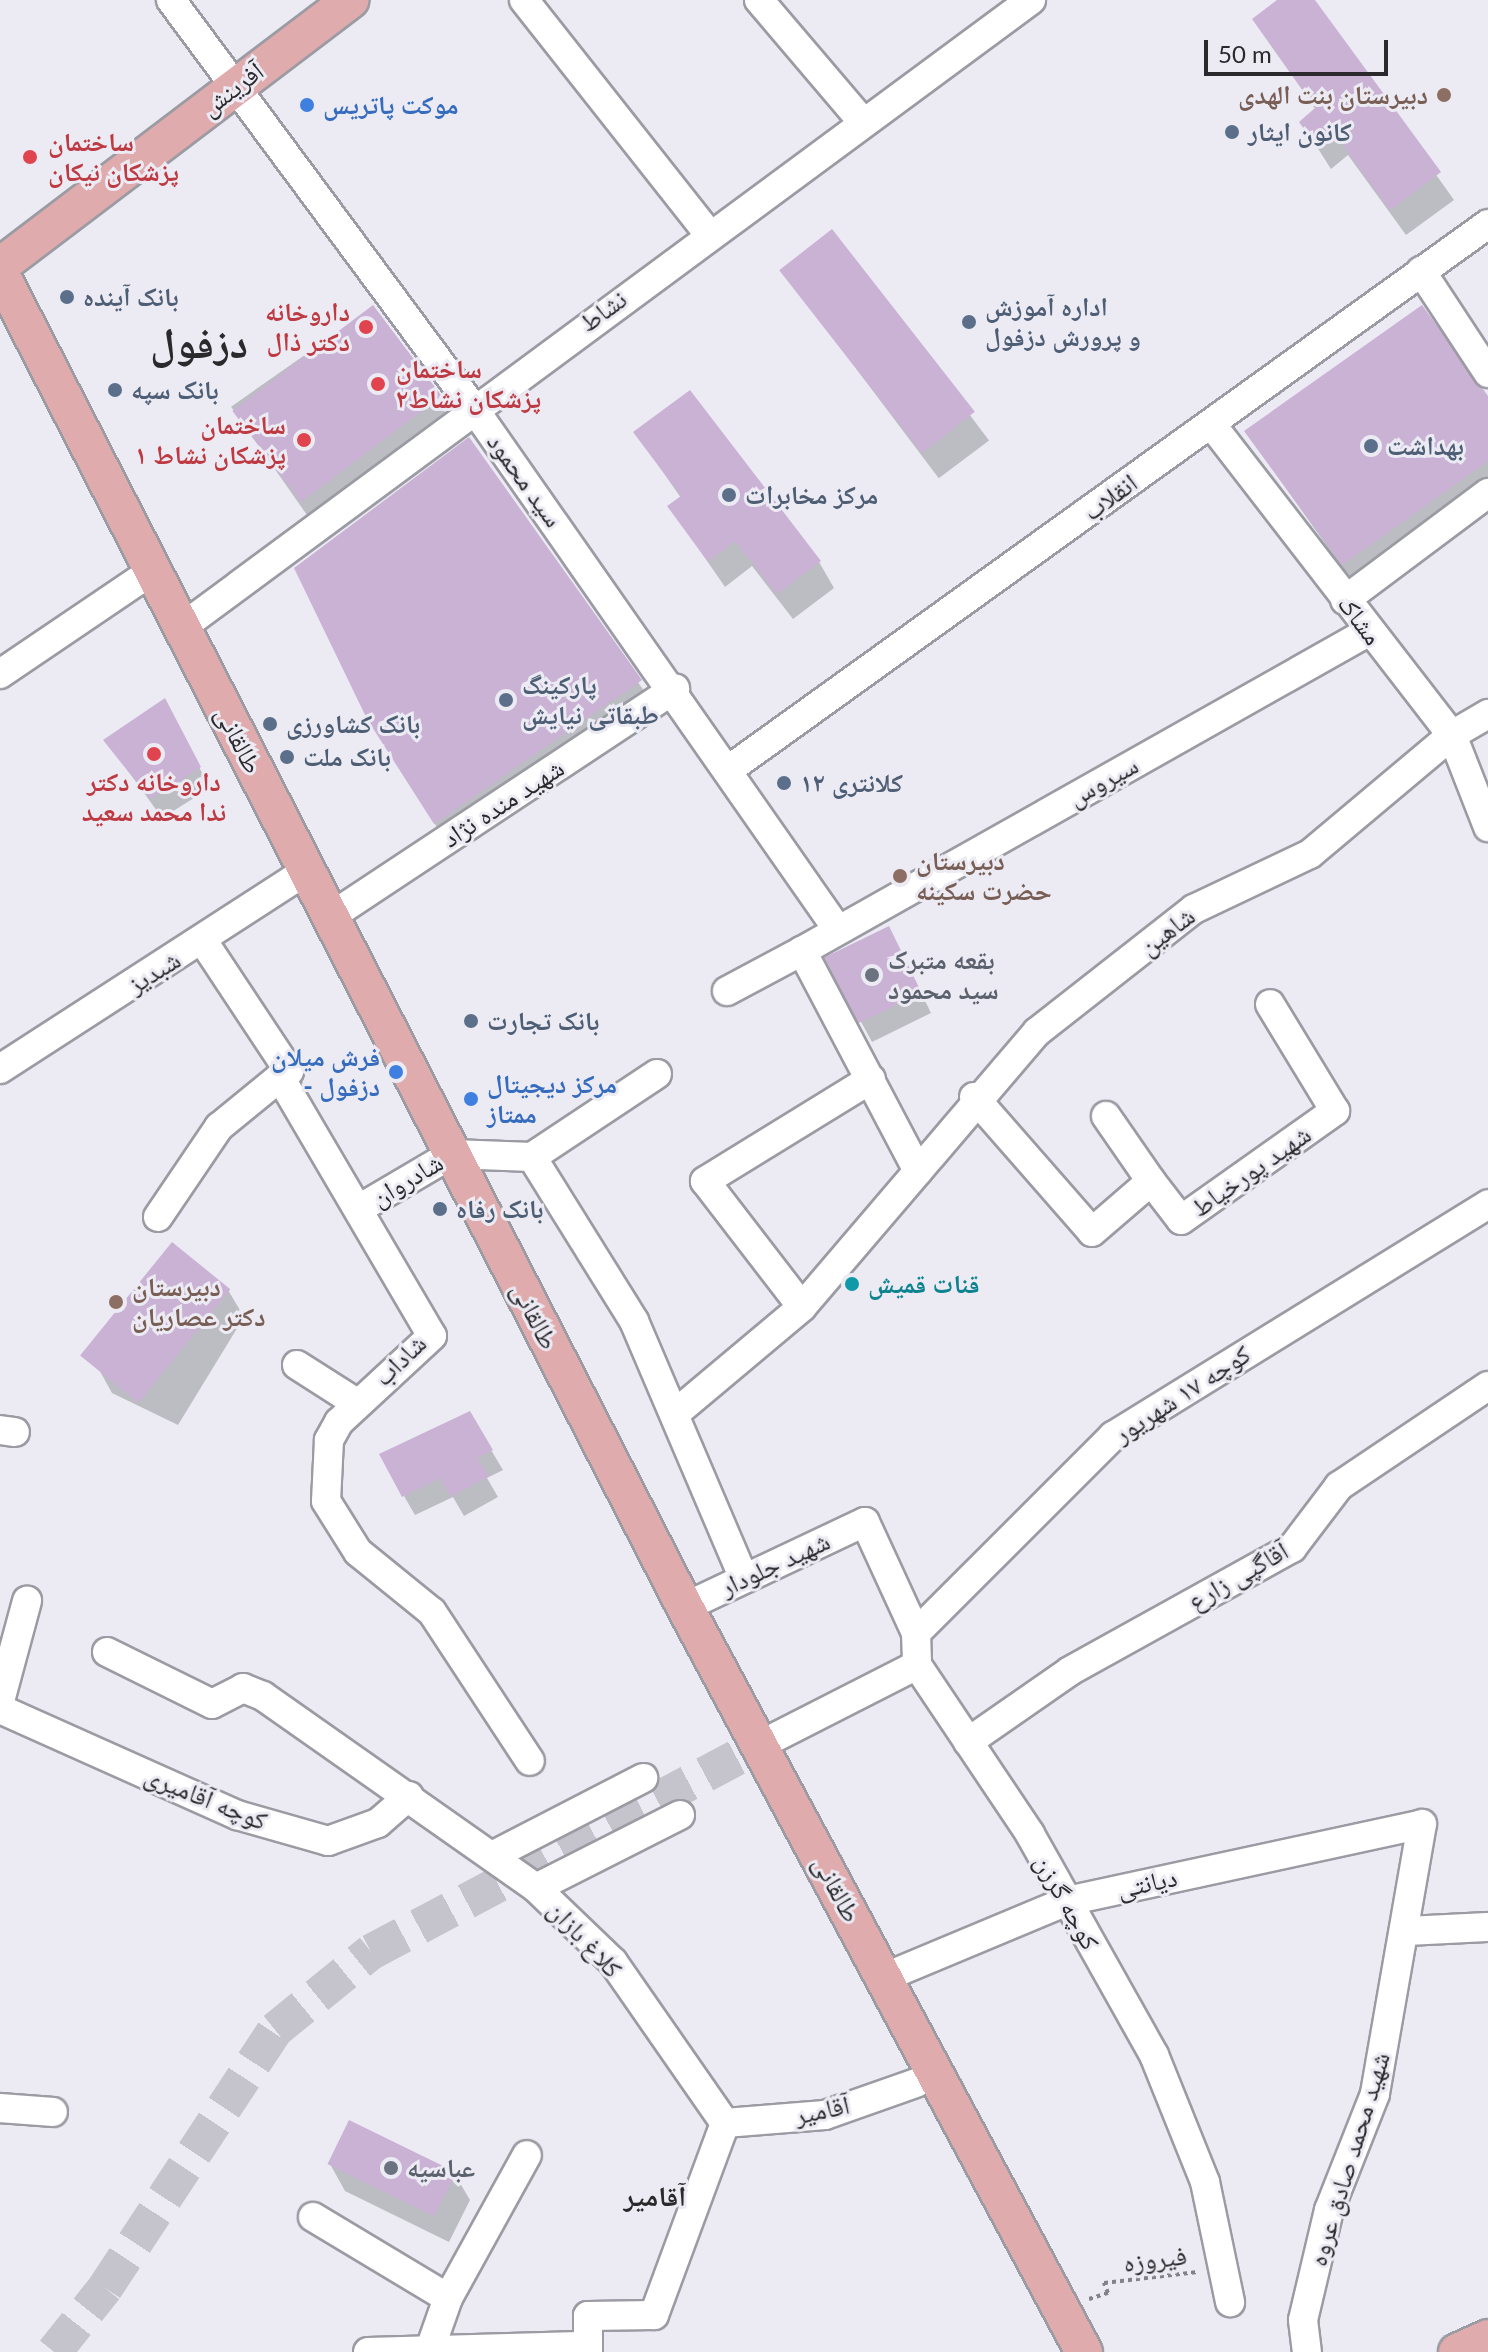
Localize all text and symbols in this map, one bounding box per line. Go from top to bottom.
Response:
scale bar [1208,24,1392,74]
text: 50 m [1218,39,1272,68]
street label: آفرینش [194,55,270,123]
place label: دبیرستان بنت الهدی [1238,79,1428,111]
marker: دبیرستان بنت الهدی [1435,86,1453,104]
place label: موکت پاتریس [323,89,459,121]
marker: موکت پاتریس [298,96,316,114]
place label: کانون ایثار [1248,116,1352,148]
marker: کانون ایثار [1223,123,1241,141]
place label: ساختمان پزشکان نیکان [48,126,179,188]
marker: ساختمان پزشکان نیکان [19,146,41,168]
place label: بانک آینده [83,281,179,313]
street label: نشاط [573,283,633,339]
marker: بانک آینده [58,288,76,306]
place label: اداره آموزش و پرورش دزفول [985,291,1141,352]
place label: داروخانه دکتر ذال [265,296,350,358]
marker: اداره آموزش و پرورش دزفول [960,313,978,331]
district label: دزفول [150,317,248,367]
marker: داروخانه دکتر ذال [357,318,375,336]
place label: ساختمان پزشکان نشاط۲ [396,353,541,414]
marker: ساختمان پزشکان نشاط۲ [367,373,389,395]
place label: بانک سپه [131,374,219,406]
marker: بانک سپه [106,381,124,399]
place label: ساختمان پزشکان نشاط ۱ [135,409,286,470]
street label: سید محمود [481,427,569,533]
marker: ساختمان پزشکان نشاط ۱ [293,429,315,451]
place label: بهداشت [1387,430,1464,462]
marker: بهداشت [1362,437,1380,455]
street label: انقلاب [1077,467,1143,527]
place label: مرکز مخابرات [745,479,878,511]
marker: مرکز مخابرات [720,486,738,504]
street label: مشاک [1331,589,1389,651]
place label: پارکینگ طبقاتی نیایش [522,669,659,730]
marker: پارکینگ طبقاتی نیایش [497,691,515,709]
street label: طالقانی [209,701,269,779]
place label: بانک کشاورزی [286,708,420,740]
marker: بانک کشاورزی [261,715,279,733]
place label: بانک ملت [303,741,391,773]
marker: داروخانه دکتر ندا محمد سعید [145,745,163,763]
marker: بانک ملت [278,748,296,766]
street label: سیروس [1062,749,1144,813]
street label: شهید منده نژاد [436,752,570,854]
place label: داروخانه دکتر ندا محمد سعید [82,766,226,828]
place label: کلانتری ۱۲ [800,767,903,799]
marker: کلانتری ۱۲ [775,774,793,792]
place label: دبیرستان حضرت سکینه [916,845,1052,906]
marker: دبیرستان حضرت سکینه [891,867,909,885]
street label: شاهین [1133,900,1201,962]
street label: شبدیز [122,944,186,1000]
place label: بقعه متبرک سید محمود [888,944,999,1006]
marker: بقعه متبرک سید محمود [863,966,881,984]
place label: بانک تجارت [487,1005,599,1037]
marker: بانک تجارت [462,1012,480,1030]
place label: فرش میلان - دزفول [271,1041,380,1102]
marker: فرش میلان - دزفول [387,1063,405,1081]
place label: مرکز دیجیتال ممتاز [487,1068,617,1130]
marker: مرکز دیجیتال ممتاز [462,1090,480,1108]
street label: شهید پورخیاط [1185,1118,1317,1224]
street label: شادروان [366,1147,448,1213]
place label: بانک رفاه [456,1193,544,1225]
marker: بانک رفاه [431,1200,449,1218]
place label: قنات قمیش [868,1268,980,1300]
place label: دبیرستان دکتر عصاریان [132,1271,266,1332]
marker: قنات قمیش [843,1275,861,1293]
street label: طالقانی [505,1277,565,1355]
marker: دبیرستان دکتر عصاریان [107,1293,125,1311]
street label: شاداب [367,1328,433,1392]
street label: کوچه ۱۷ شهریور [1108,1338,1256,1450]
street label: شهید جلودار [715,1525,835,1603]
street label: آقاگپی زارع [1182,1535,1294,1617]
street label: کوچه آقامیری [140,1759,272,1837]
street label: کوچه گرزن [1028,1849,1106,1955]
street label: طالقانی [807,1850,867,1928]
street label: دیانتی [1114,1861,1180,1905]
street label: کلاغ بازان [541,1894,629,1984]
street label: شهید محمد صادق عروه [1302,2048,1396,2270]
street label: آقامیر [792,2089,852,2131]
place label: عباسیه [407,2152,475,2184]
marker: عباسیه [382,2159,400,2177]
district label: آقامیر [624,2178,686,2212]
street label: فیروزه [1122,2240,1188,2278]

